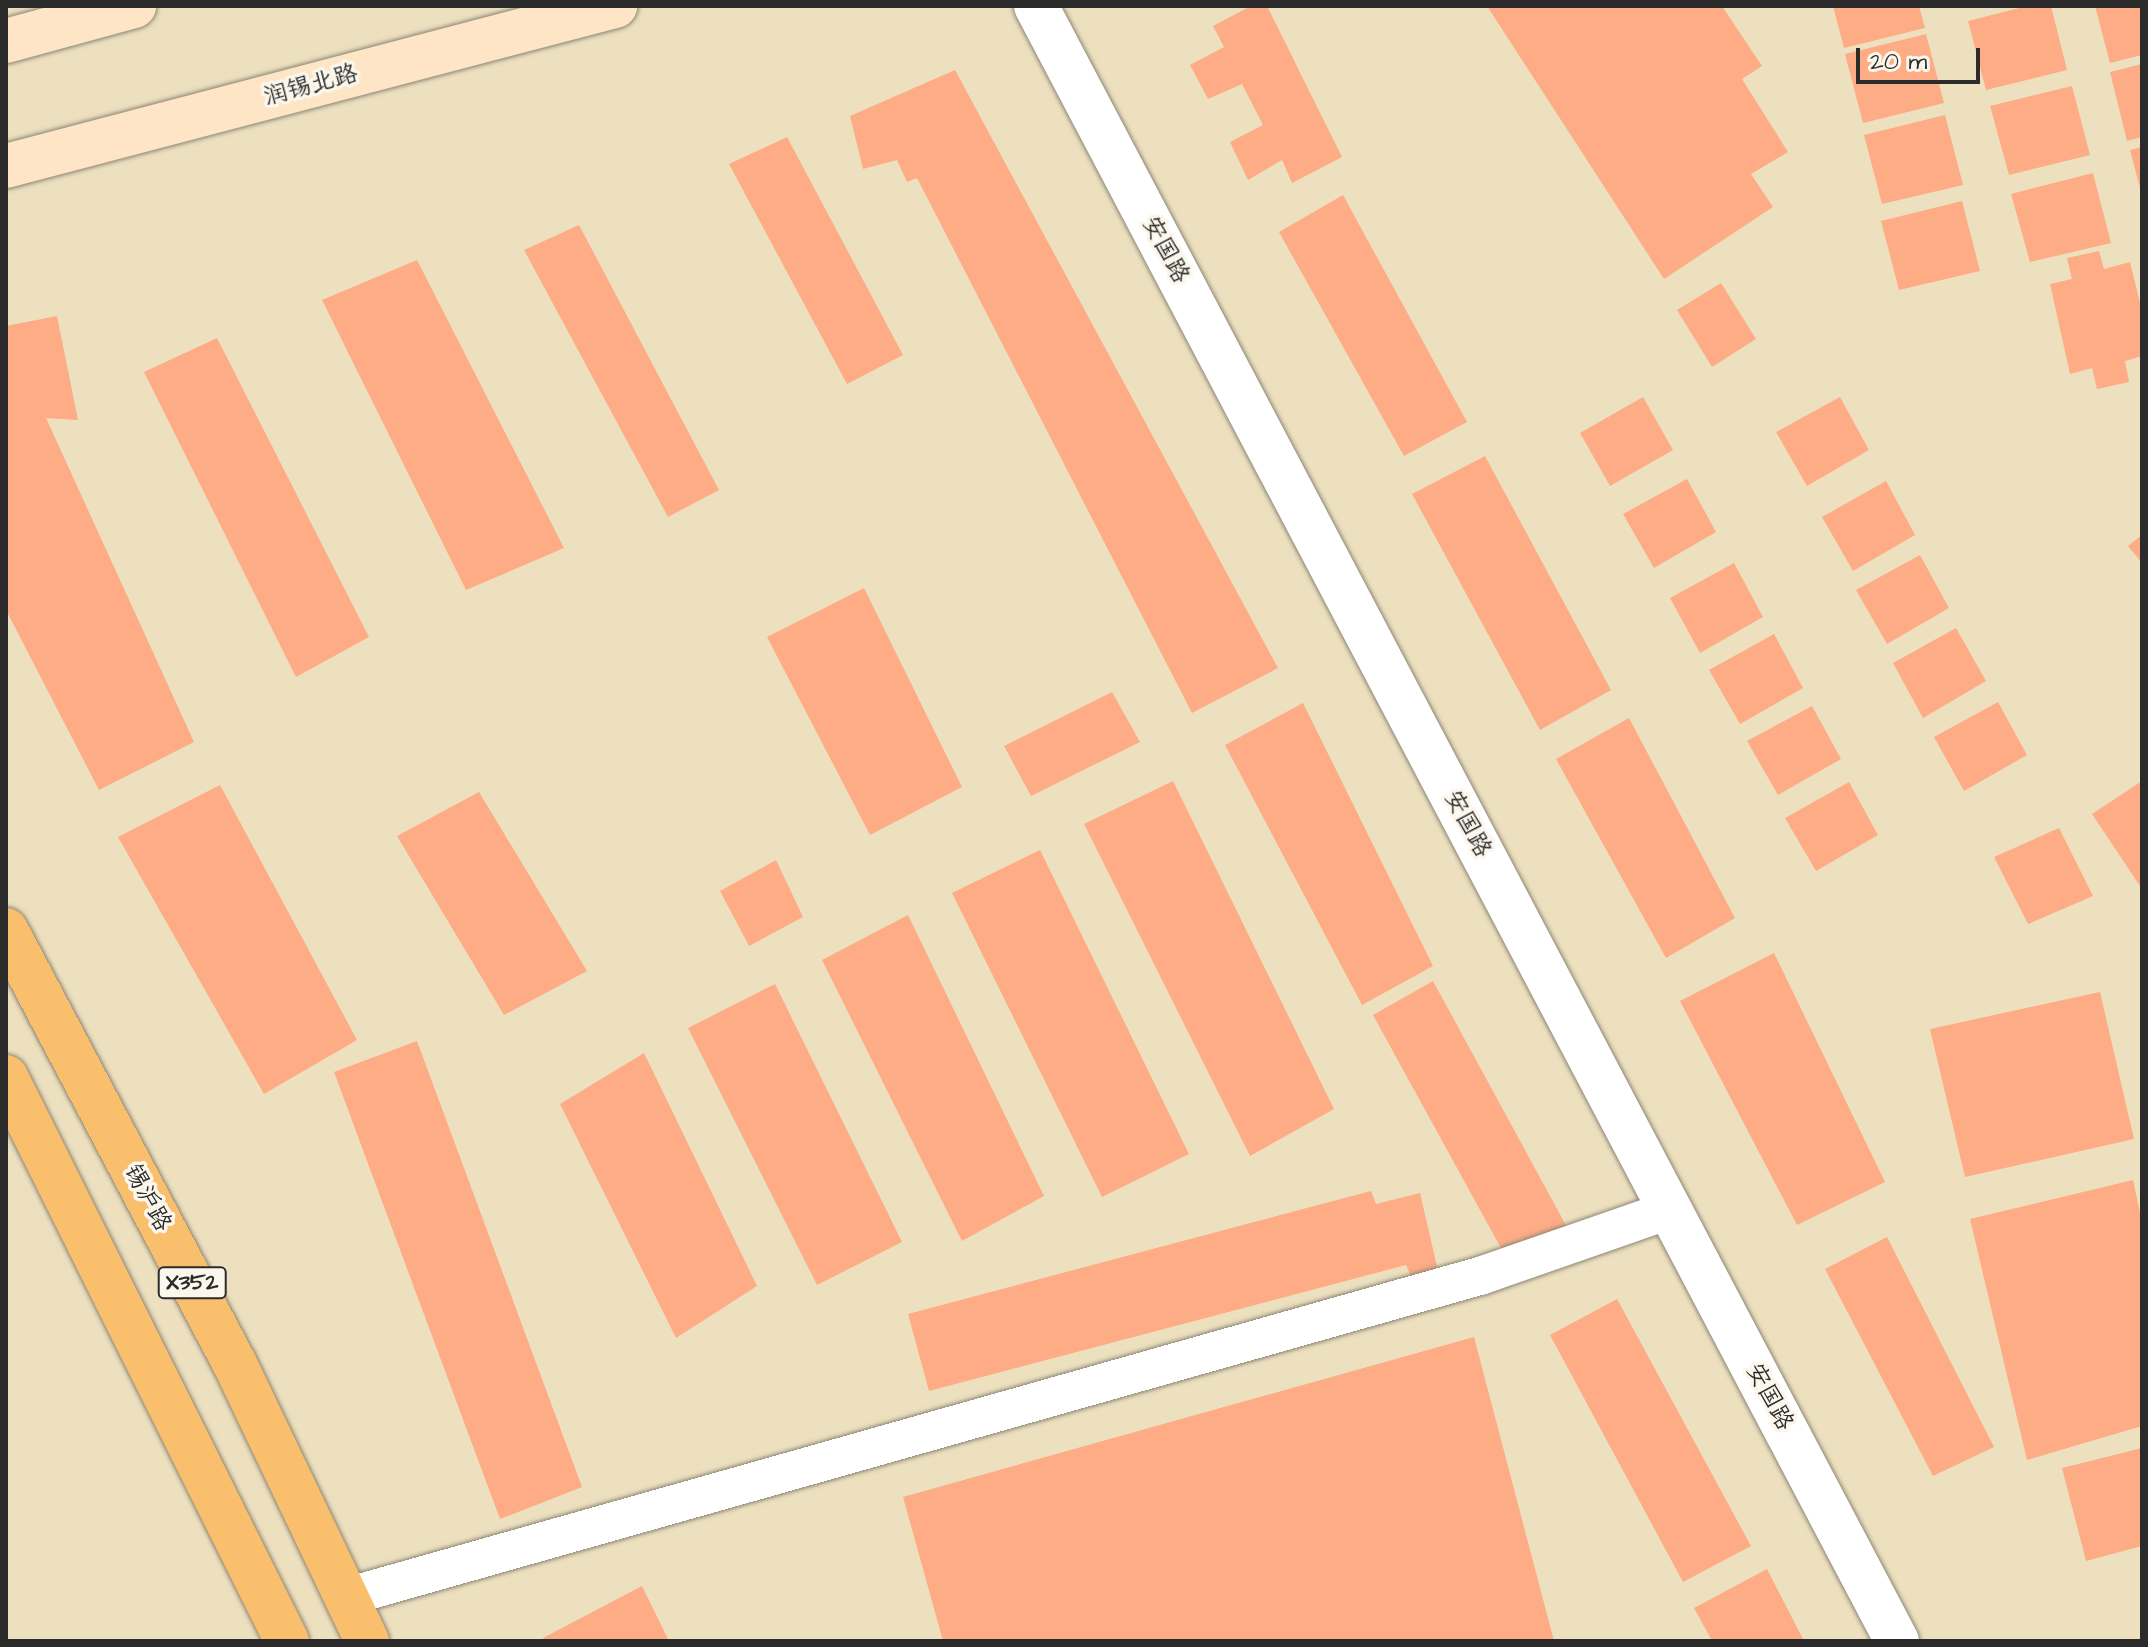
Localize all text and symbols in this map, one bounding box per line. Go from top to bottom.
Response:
scale bar [1860,32,1984,82]
text: 20 m [1870,45,1927,79]
street label: 润锡北路 [261,60,361,112]
street label: 安国路 [1135,211,1195,289]
street label: 安国路 [1437,785,1497,863]
street label: 锡沪路 [117,1159,177,1237]
road number: X352 [156,1265,228,1301]
street label: 安国路 [1739,1358,1799,1436]

